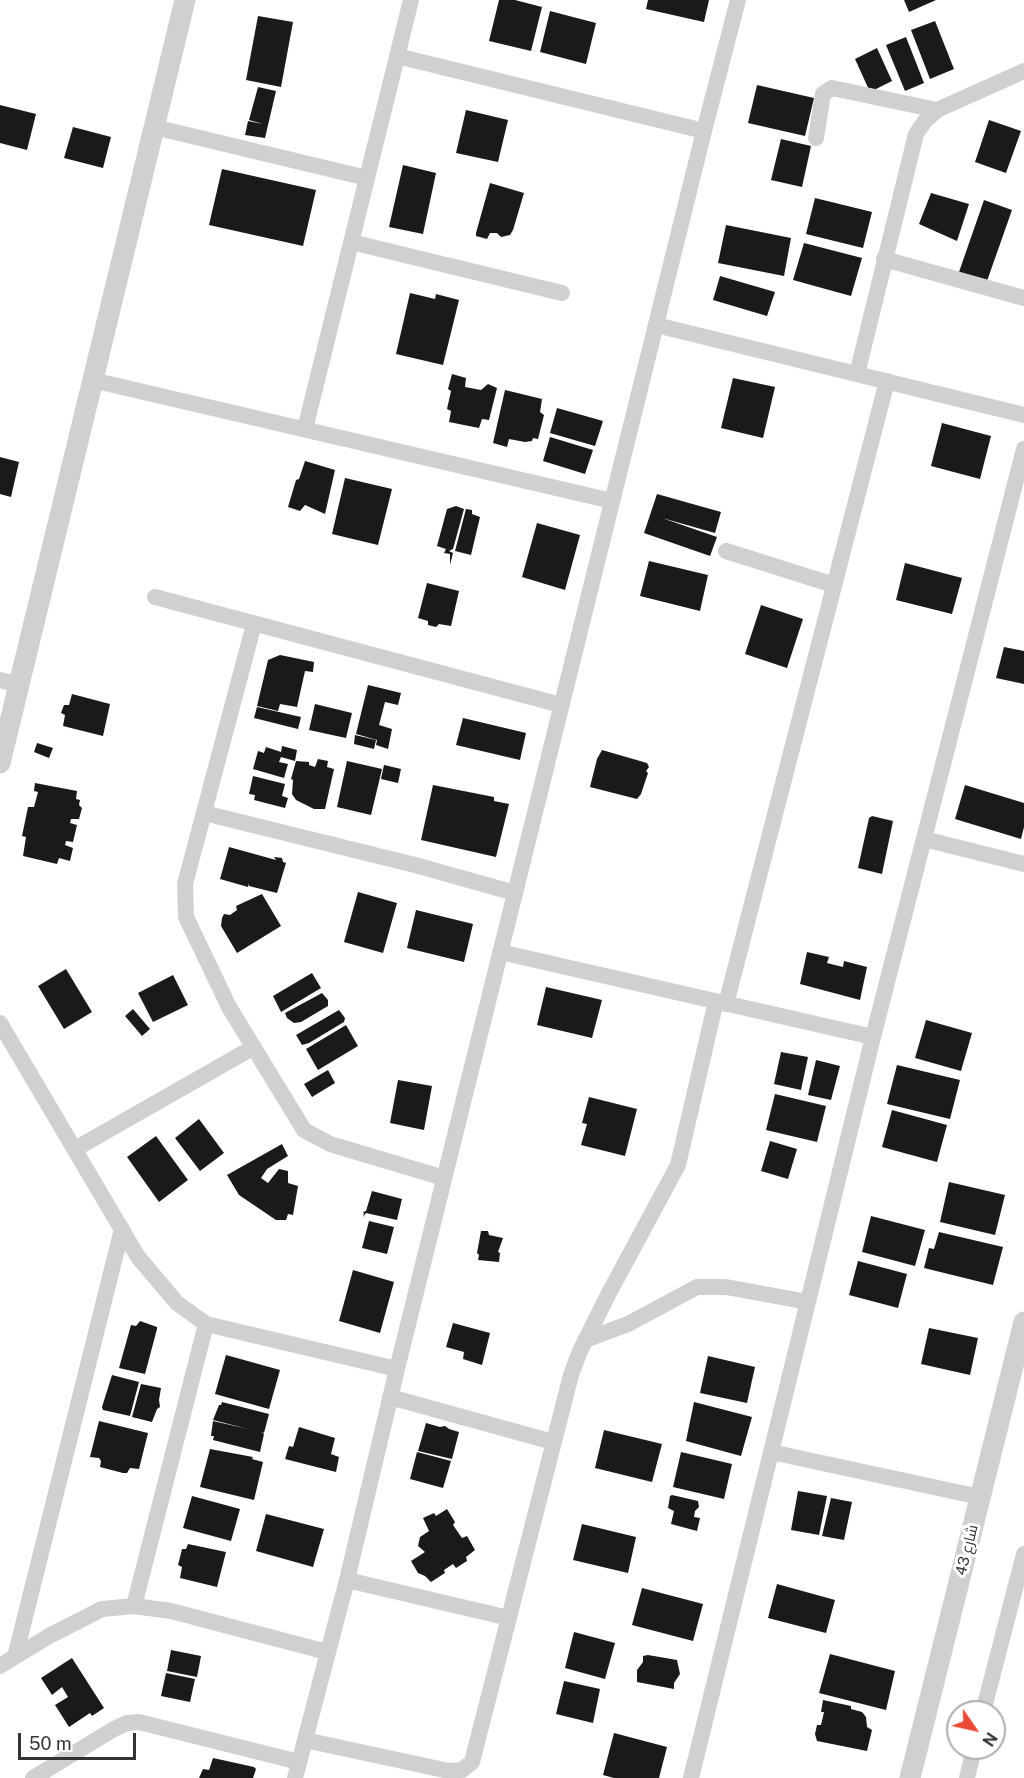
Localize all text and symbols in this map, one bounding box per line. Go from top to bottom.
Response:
street label: شارع 43 [952,1523,982,1577]
north arrow [946,1700,1006,1760]
scale bar [21,1721,140,1759]
text: N [978,1729,1001,1750]
text: 50 m [29,1733,72,1754]

